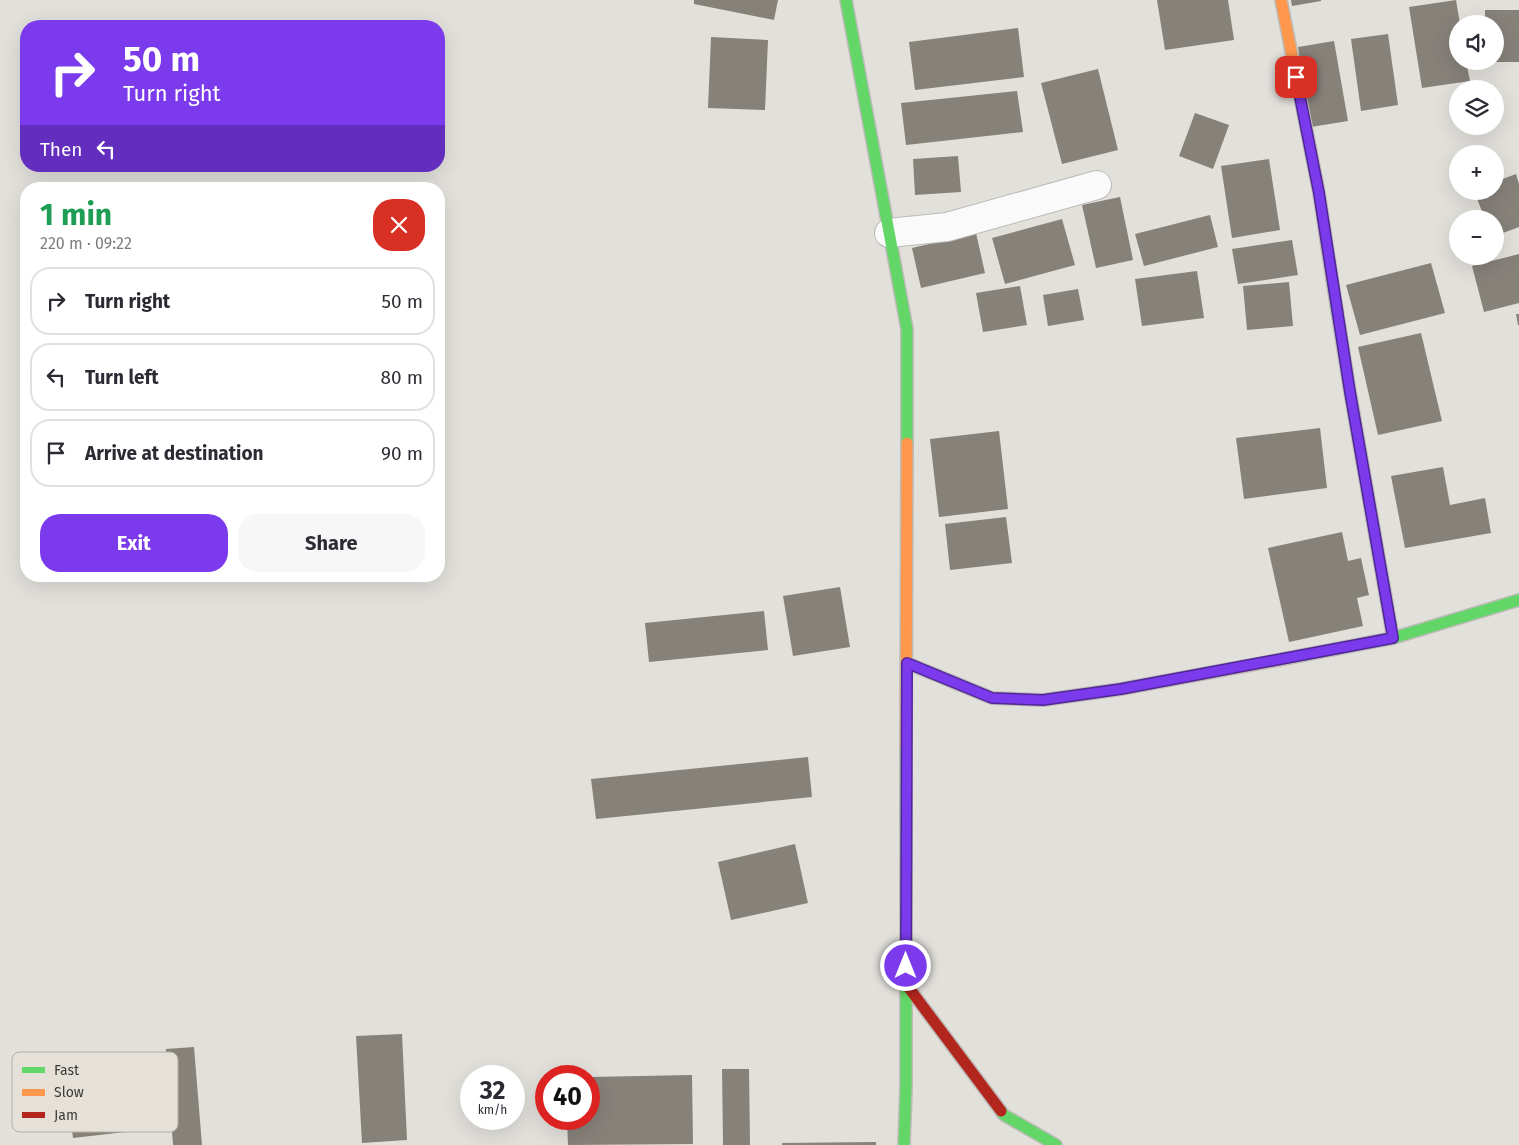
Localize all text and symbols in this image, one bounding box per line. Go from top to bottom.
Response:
map controls [1449,15,1504,265]
button: sound [1449,15,1504,70]
text: 50 m [123,38,200,80]
icon: right [40,40,105,105]
pin [1275,56,1317,98]
icon: arrive [1282,63,1310,91]
text: Turn right [123,80,220,107]
button: layers [1449,80,1504,135]
icon: left [92,135,120,163]
text: Then [40,138,82,161]
button: + [1449,145,1504,200]
text: 1 min [40,197,112,233]
button: close [373,199,425,251]
button: − [1449,210,1504,265]
text: 220 m · 09:22 [40,234,132,253]
icon: right [42,287,70,315]
text: Turn right [85,290,170,313]
text: 50 m [382,290,423,313]
icon: left [42,363,70,391]
text: Turn left [85,366,159,389]
text: 80 m [381,366,423,389]
icon: arrive [42,439,70,467]
text: Arrive at destination [85,442,264,465]
text: 90 m [381,442,423,465]
button: Exit [40,514,228,572]
button: Share [238,514,425,572]
position arrow [879,939,931,991]
legend [12,1052,178,1132]
text: Fast [54,1062,80,1079]
speed limit sign: 40 [535,1065,600,1130]
text: 32 [480,1076,505,1106]
text: Slow [54,1084,84,1101]
text: km/h [478,1103,507,1117]
text: Jam [54,1107,78,1124]

